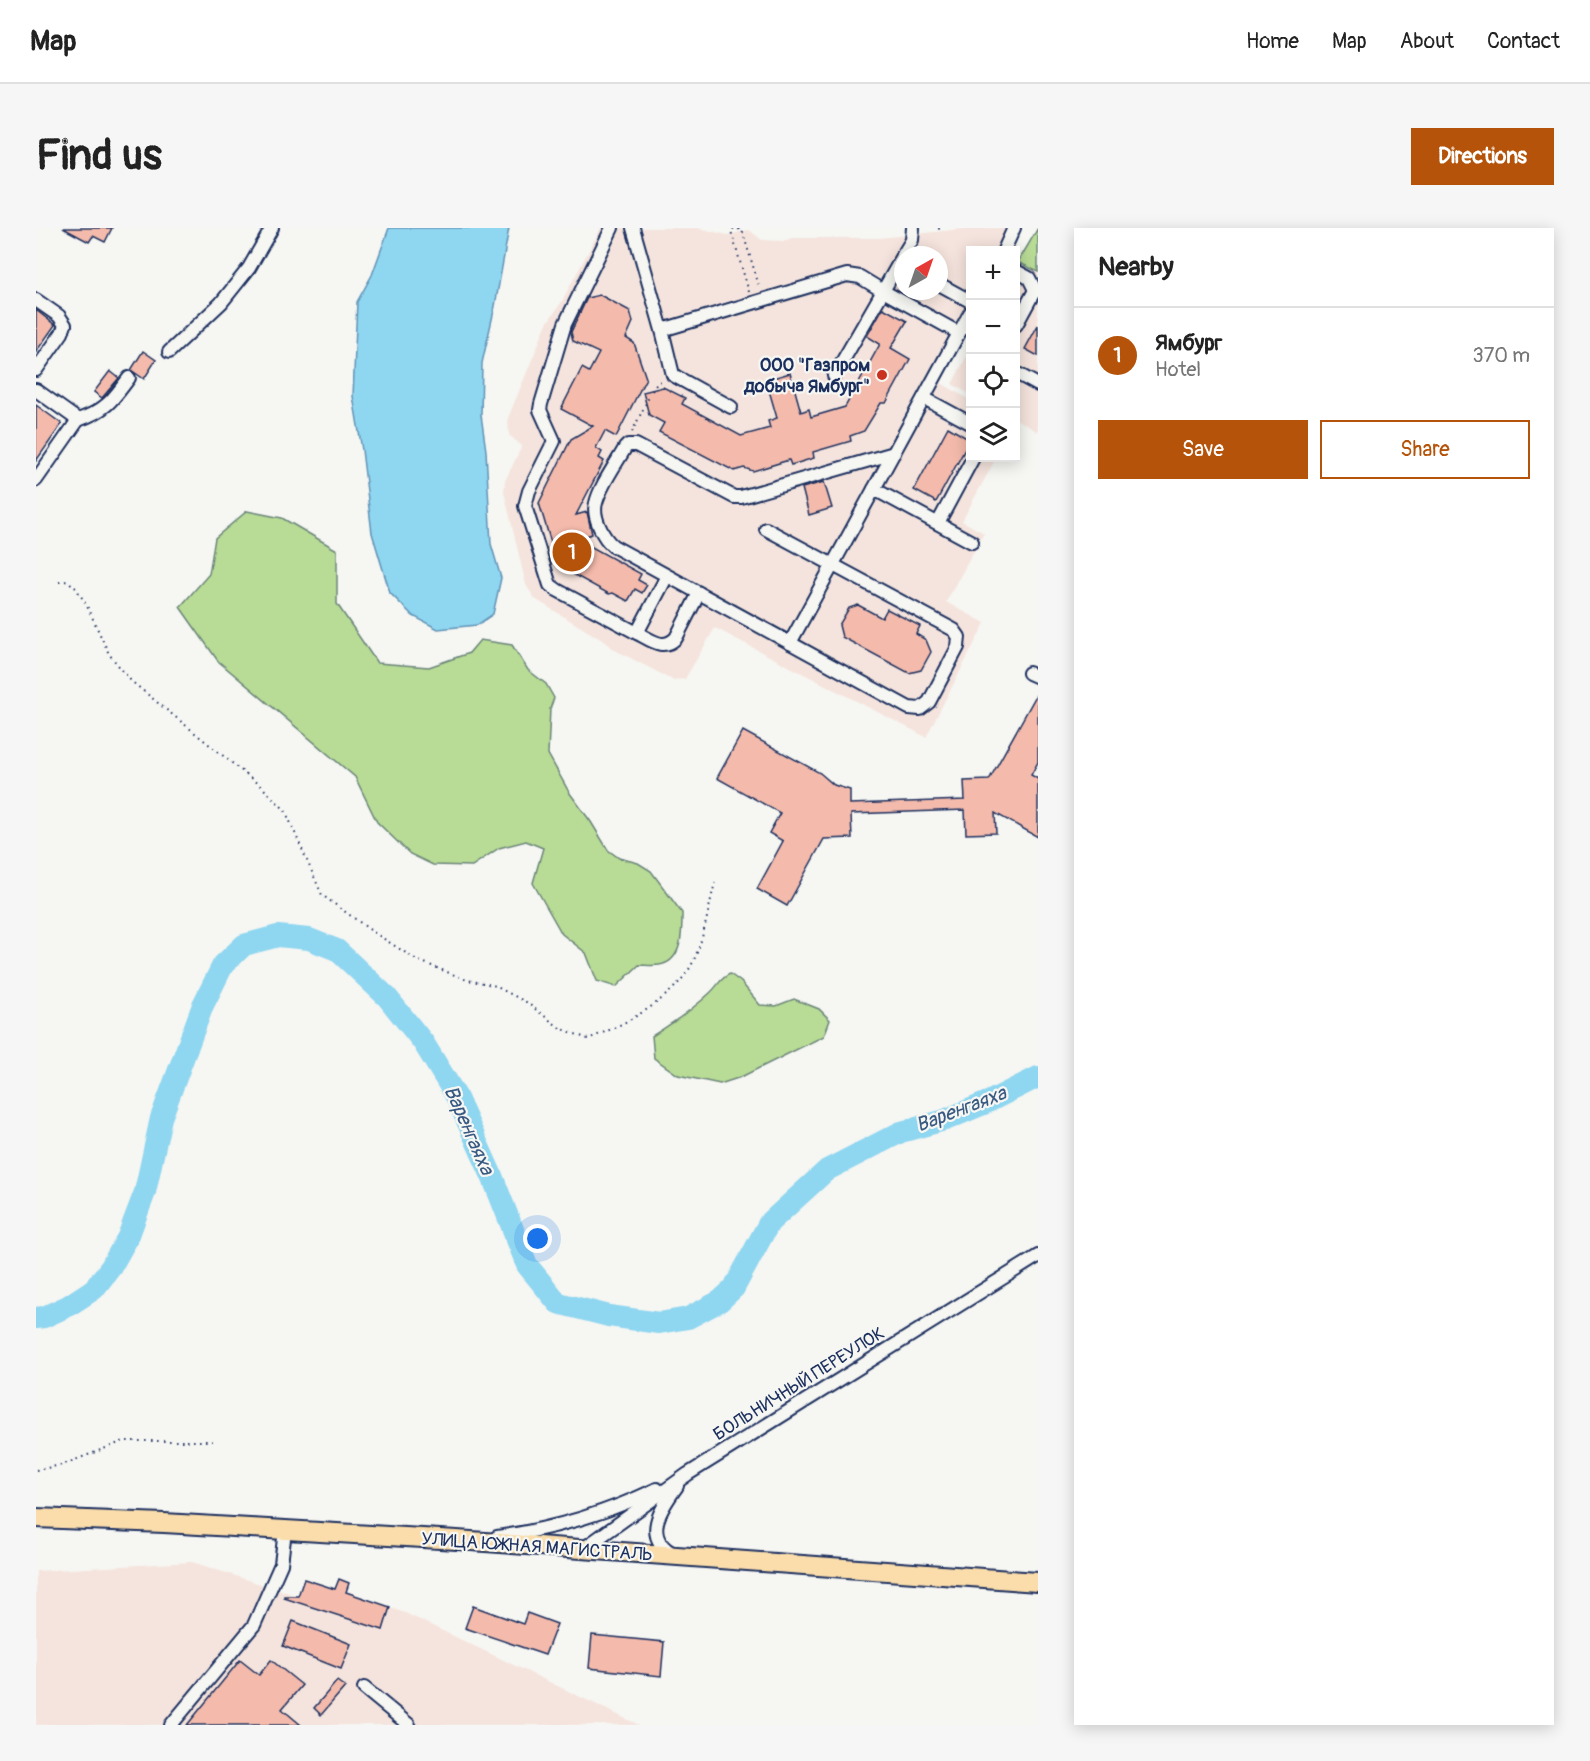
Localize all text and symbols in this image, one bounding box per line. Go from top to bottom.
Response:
text: Map [30,24,76,59]
text: Home [1246,28,1299,55]
text: Map [1332,28,1367,55]
text: About [1400,28,1454,55]
text: Contact [1487,28,1560,55]
button: Directions [1411,128,1554,185]
text: Find us [36,130,162,182]
north arrow [894,246,948,300]
map controls [966,246,1020,462]
button: + [966,246,1020,300]
text: Nearby [1098,251,1174,283]
button: − [966,300,1020,354]
text: Ямбург [1155,329,1222,357]
text: 1 [1114,343,1121,368]
text: 370 m [1473,343,1530,368]
place label: ООО "Газпром добыча Ямбург" [743,354,870,398]
button: locate [966,354,1020,408]
text: Hotel [1155,357,1201,382]
marker: ООО "Газпром добыча Ямбург" [875,368,889,382]
button: layers [966,408,1020,462]
button: Save [1098,420,1308,479]
button: Share [1320,420,1530,479]
pin: 1 [552,530,592,574]
water label: Варенгаяха [912,1080,1011,1138]
water label: Варенгаяха [438,1082,500,1180]
your location [523,1224,552,1253]
street label: БОЛЬНИЧНЫЙ ПЕРЕУЛОК [709,1322,889,1446]
street label: УЛИЦА ЮЖНАЯ МАГИСТРАЛЬ [421,1527,653,1567]

